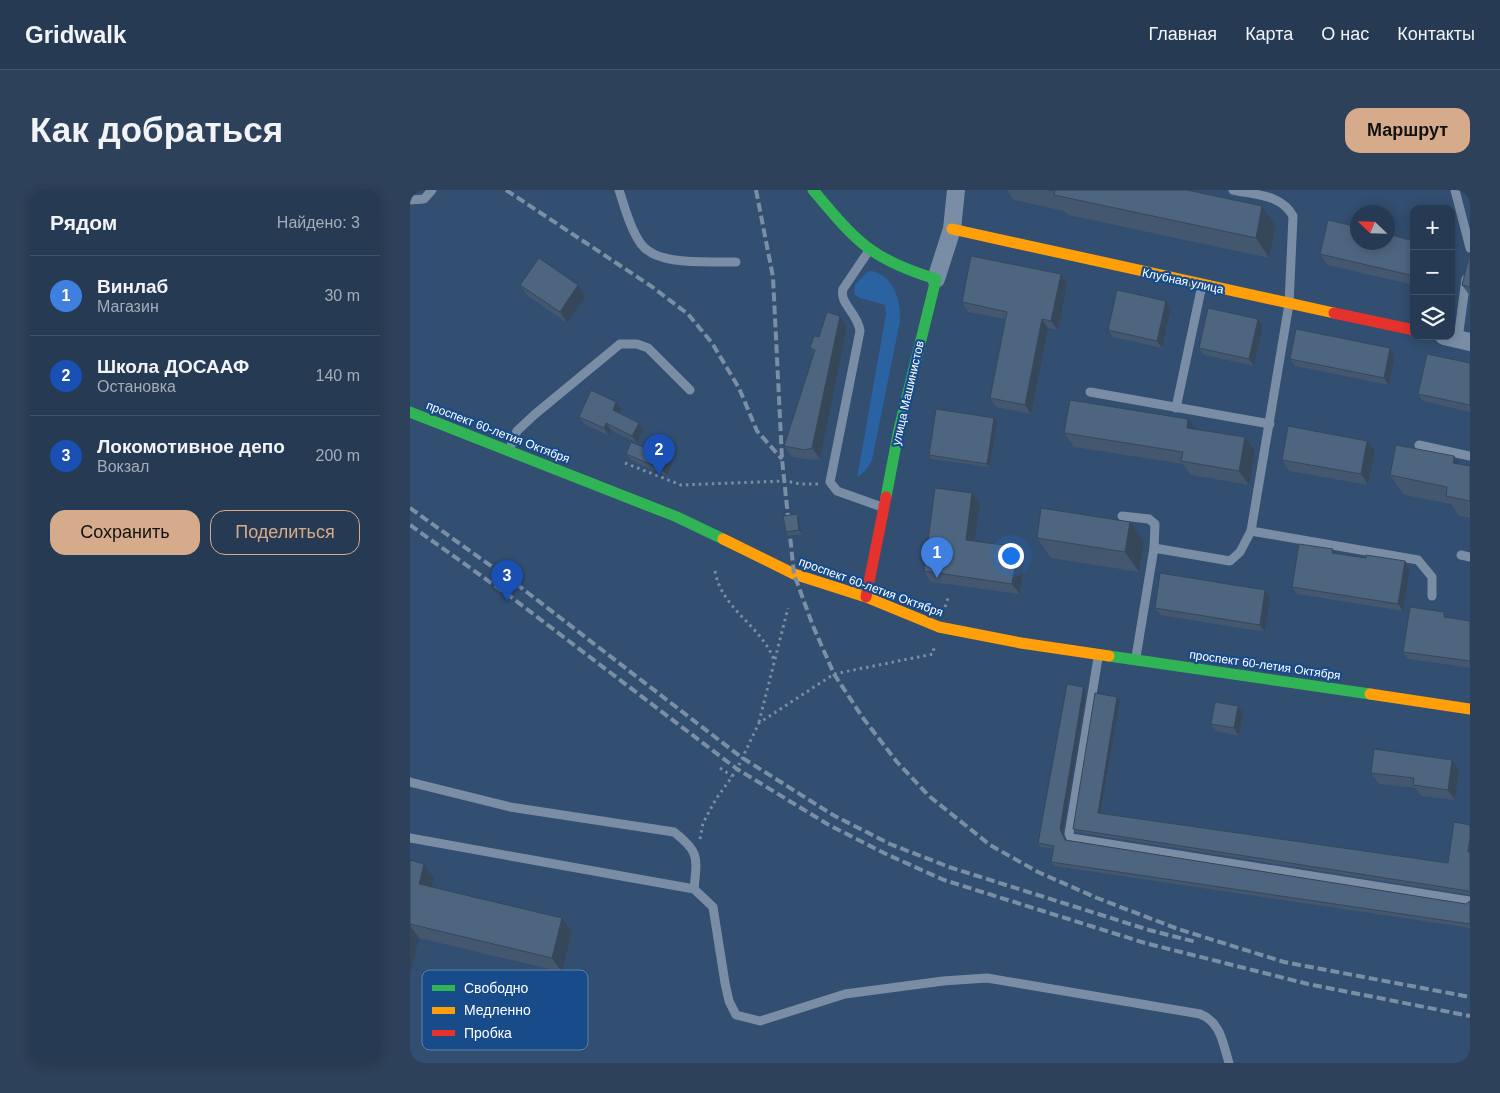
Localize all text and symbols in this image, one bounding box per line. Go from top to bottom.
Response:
text: Gridwalk [25,21,126,48]
text: Главная [1149,24,1217,44]
text: Карта [1245,24,1293,44]
text: О нас [1321,24,1369,44]
text: Контакты [1397,24,1475,44]
button: Маршрут [1345,108,1470,153]
text: Как добраться [30,110,283,149]
north arrow [1350,205,1395,250]
map controls [1410,205,1455,340]
button: + [1410,205,1455,250]
text: Рядом [50,211,117,234]
text: Найдено: 3 [277,214,360,231]
button: − [1410,250,1455,295]
street label: Клубная улица [1141,266,1225,297]
text: Винлаб [97,276,168,297]
text: 1 [62,287,70,304]
text: 30 m [324,287,360,304]
button: layers [1410,295,1455,340]
text: Магазин [97,298,159,315]
street label: улица Машинистов [889,339,927,447]
text: Школа ДОСААФ [97,356,249,377]
text: 2 [62,367,70,384]
text: 140 m [316,367,360,384]
text: Остановка [97,378,176,395]
street label: проспект 60-летия Октября [424,398,572,466]
pin: 2 [643,434,675,475]
text: Локомотивное депо [97,436,285,457]
text: 3 [62,447,70,464]
text: 200 m [316,447,360,464]
text: Вокзал [97,458,149,475]
button: Сохранить [50,510,200,555]
button: Поделиться [210,510,360,555]
pin: 1 [921,537,953,578]
your location [998,543,1024,569]
street label: проспект 60-летия Октября [797,554,945,620]
pin: 3 [491,560,523,601]
street label: проспект 60-летия Октября [1189,647,1341,683]
legend [422,970,588,1050]
text: Свободно [464,980,529,996]
text: Медленно [464,1002,531,1018]
text: Пробка [464,1025,512,1041]

